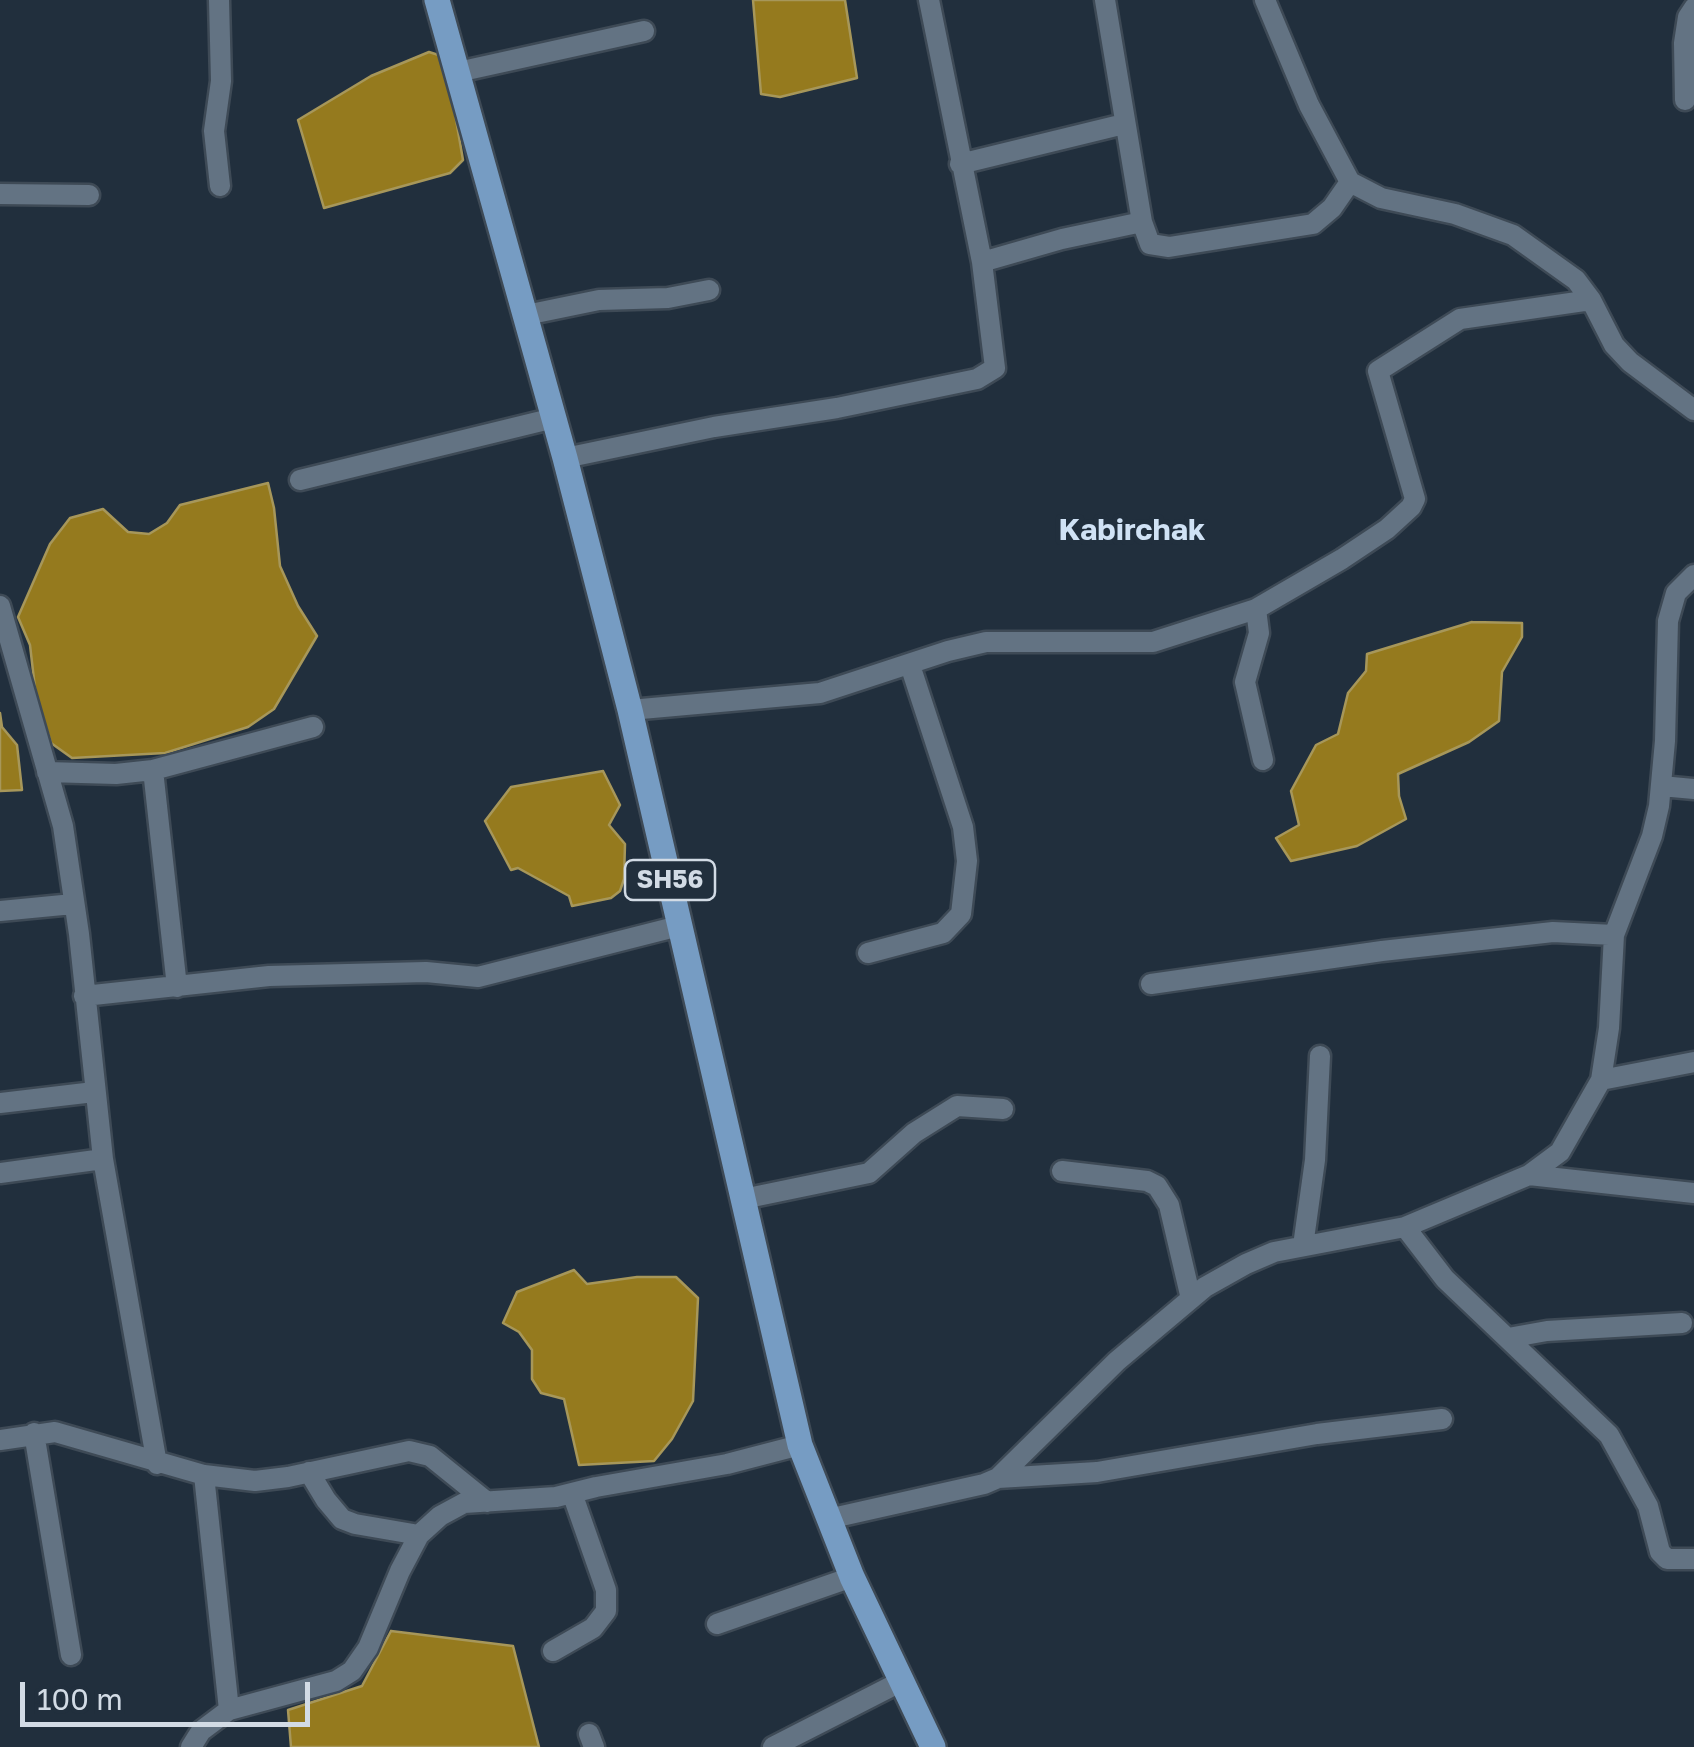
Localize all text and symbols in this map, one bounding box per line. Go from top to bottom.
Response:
district label: Kabirchak [1059,512,1205,548]
road number: SH56 [625,860,715,900]
scale bar [25,1662,315,1724]
text: 100 m [37,1681,123,1717]

